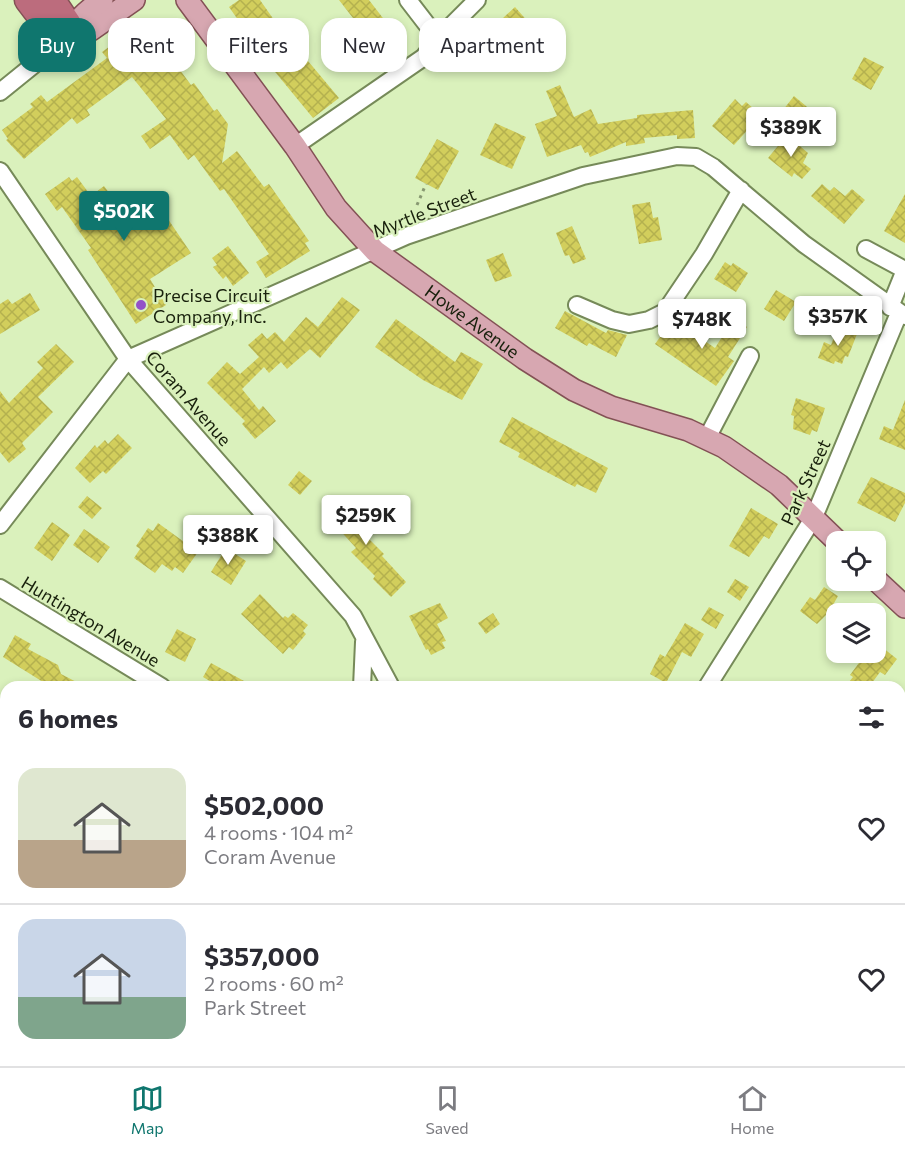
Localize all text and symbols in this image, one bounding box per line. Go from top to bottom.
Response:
chip: Buy [18,18,96,72]
chip: Rent [108,18,195,72]
chip: Filters [207,18,309,72]
chip: New [321,18,407,72]
chip: Apartment [419,18,566,72]
pin: $389K [749,107,833,158]
text: $389K [760,114,822,138]
street label: Myrtle Street [369,182,479,242]
pin: $502K [82,191,166,242]
text: $502K [93,198,155,222]
street label: Howe Avenue [421,280,524,362]
place label: Precise Circuit Company, Inc. [153,284,270,327]
pin: $357K [796,296,880,347]
marker: Precise Circuit Company, Inc. [134,298,148,312]
pin: $748K [660,299,744,350]
text: $357K [808,303,868,327]
text: $748K [672,306,732,330]
street label: Coram Avenue [142,346,236,450]
street label: Park Street [776,436,834,528]
pin: $259K [324,495,408,546]
text: $259K [336,502,396,526]
pin: $388K [186,515,270,566]
text: $388K [197,522,259,546]
map controls [826,531,886,663]
button: locate [826,531,886,591]
street label: Huntington Avenue [18,571,164,671]
button: layers [826,603,886,663]
icon: filters [855,701,888,734]
text: 6 homes [18,702,118,733]
text: $502,000 [204,789,324,820]
icon: home [66,792,138,864]
icon: heart [855,812,888,845]
text: 4 rooms · 104 m² [204,820,353,844]
text: Coram Avenue [204,844,336,868]
text: $357,000 [204,940,319,971]
icon: home [66,943,138,1015]
icon: heart [855,963,888,996]
text: 2 rooms · 60 m² [204,971,344,995]
text: Park Street [204,995,306,1019]
tab: Map [131,1082,164,1137]
tab: Saved [425,1082,469,1137]
tab: Home [730,1082,774,1137]

